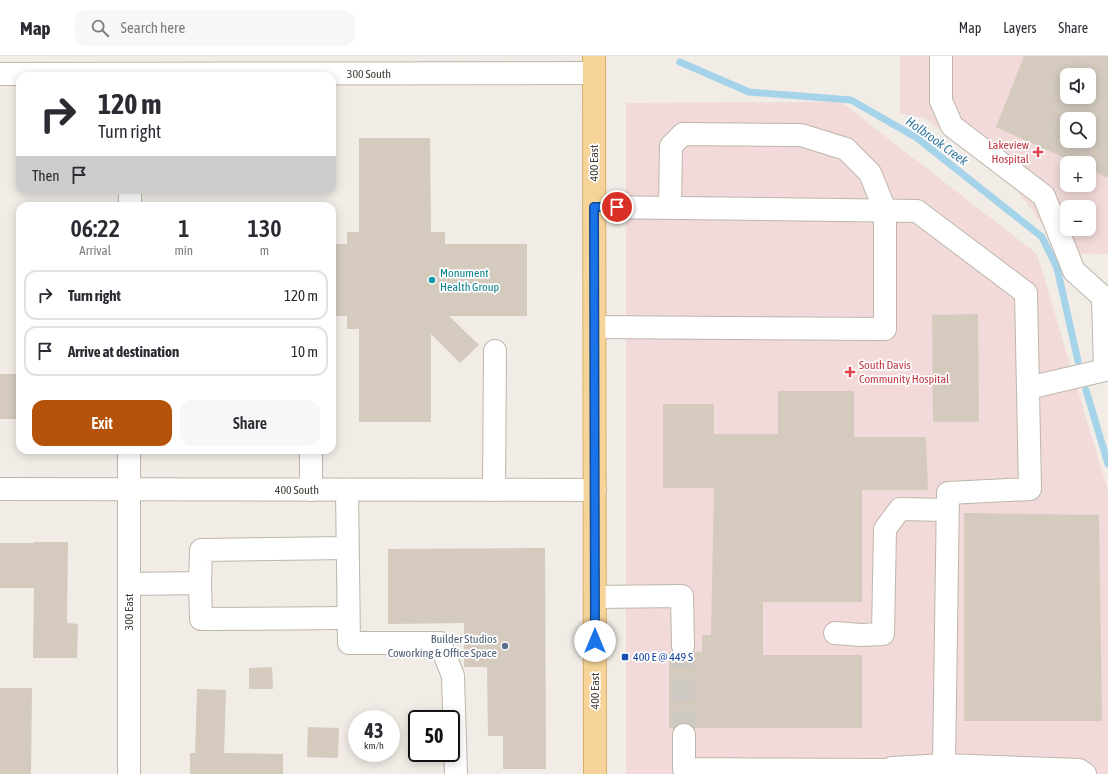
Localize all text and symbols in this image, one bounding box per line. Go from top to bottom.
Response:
search box [75,10,355,46]
text: Map [20,17,51,39]
icon: search [89,17,111,39]
text: Search here [121,19,185,36]
text: Map [959,20,981,36]
text: Layers [1003,20,1036,36]
text: Share [1058,20,1088,36]
street label: 300 South [347,67,391,81]
map controls [1060,68,1096,236]
button: sound [1060,68,1096,104]
icon: right [32,88,84,140]
text: 120 m [98,88,161,120]
button: search [1060,112,1096,148]
water label: Holbrook Creek [903,113,971,169]
text: Turn right [98,121,161,142]
place label: Lakeview Hospital [988,138,1030,166]
street label: 400 East [587,144,601,181]
marker: Lakeview Hospital [1032,146,1044,158]
button: + [1060,156,1096,192]
icon: arrive [68,164,90,186]
text: Then [32,167,60,184]
pin [600,190,634,224]
icon: arrive [606,196,628,218]
button: − [1060,200,1096,236]
text: 06:22 [71,215,120,242]
text: 1 [178,215,189,242]
text: 130 [248,215,281,242]
text: Arrival [79,243,111,258]
text: min [174,243,193,258]
text: m [260,243,269,258]
place label: Monument Health Group [440,266,499,294]
marker: Monument Health Group [427,275,437,285]
icon: right [34,284,56,306]
text: Turn right [68,287,121,304]
text: 120 m [284,287,318,304]
icon: arrive [34,340,56,362]
text: Arrive at destination [68,343,179,360]
text: 10 m [291,343,318,360]
place label: South Davis Community Hospital [859,358,950,386]
marker: South Davis Community Hospital [844,366,856,378]
button: Exit [32,400,172,446]
button: Share [180,400,320,446]
street label: 400 South [275,483,319,497]
street label: 300 East [122,593,136,630]
position arrow [574,620,616,662]
place label: Builder Studios Coworking & Office Space [388,632,497,660]
marker: Builder Studios Coworking & Office Space [500,641,510,651]
place label: 400 E @ 449 S [633,650,693,664]
marker: 400 E @ 449 S [620,652,630,662]
street label: 400 East [588,672,602,709]
speed limit sign: 50 [408,710,460,762]
text: 43 [365,719,383,742]
text: km/h [364,740,384,751]

